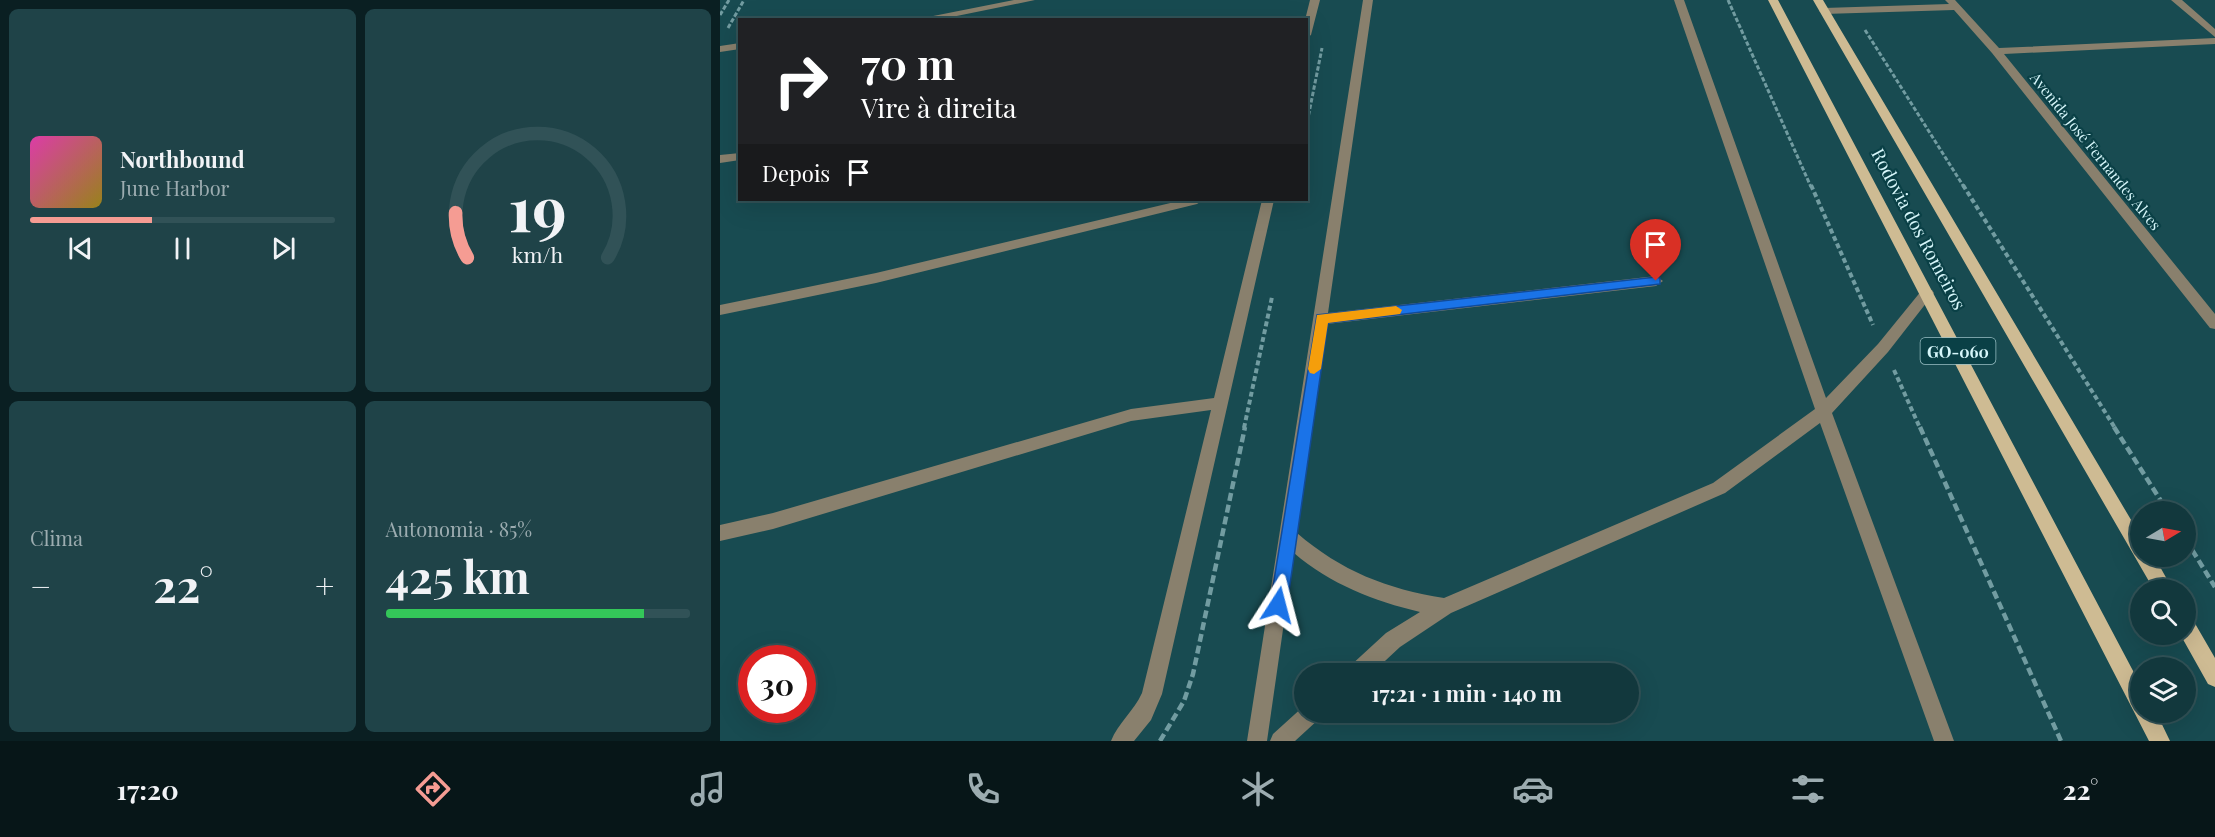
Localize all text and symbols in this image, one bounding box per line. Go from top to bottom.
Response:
text: 70 m [861,35,955,91]
icon: right [762,42,840,120]
street label: Avenida José Fernandes Alves [2025,67,2166,234]
text: Vire à direita [861,89,1017,125]
text: Northbound [120,144,245,174]
street label: Rodovia dos Romeiros [1866,144,1972,314]
icon: arrive [842,156,875,189]
text: Depois [762,158,830,188]
text: 19 [509,164,567,248]
text: June Harbor [120,174,230,201]
pin [1630,219,1681,281]
icon: arrive [1639,228,1672,261]
icon: previous [64,232,97,265]
icon: pause [166,232,199,265]
icon: next [267,232,300,265]
text: km/h [512,240,564,268]
road number: GO-060 [1920,338,1996,364]
north arrow [2130,501,2196,567]
map controls [2130,501,2196,723]
text: Autonomia · 85% [386,515,532,542]
text: Clima [30,524,83,551]
text: 425 km [386,545,530,605]
text: 22° [153,554,213,614]
text: − [30,563,51,607]
text: + [315,563,334,607]
position arrow [1246,573,1310,637]
button: search [2130,579,2196,645]
speed limit sign: 30 [738,645,816,723]
button: layers [2130,657,2196,723]
text: 17:21 · 1 min · 140 m [1371,678,1562,708]
icon: directions [412,768,454,810]
icon: music [687,768,729,810]
icon: phone [962,768,1004,810]
icon: climate [1237,768,1279,810]
icon: car [1512,768,1554,810]
icon: filters [1787,768,1829,810]
text: 17:20 [117,771,179,807]
text: 22° [2062,771,2098,807]

